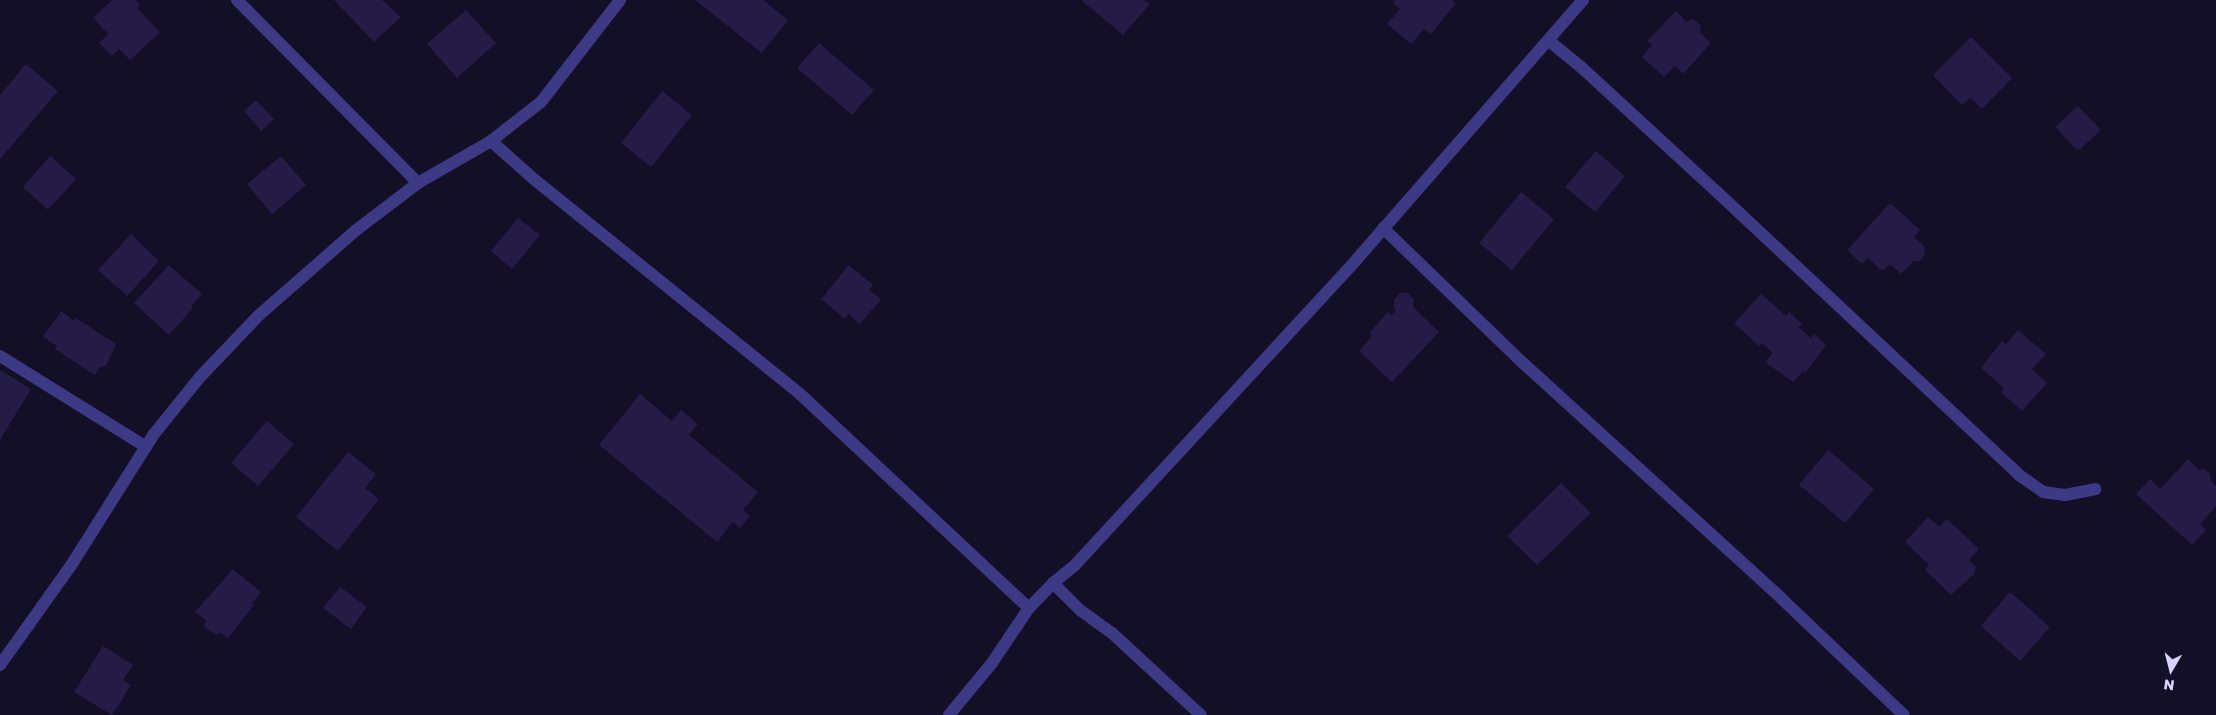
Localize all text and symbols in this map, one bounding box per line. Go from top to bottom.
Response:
north arrow [2146,645,2196,695]
text: N [2162,676,2175,695]

